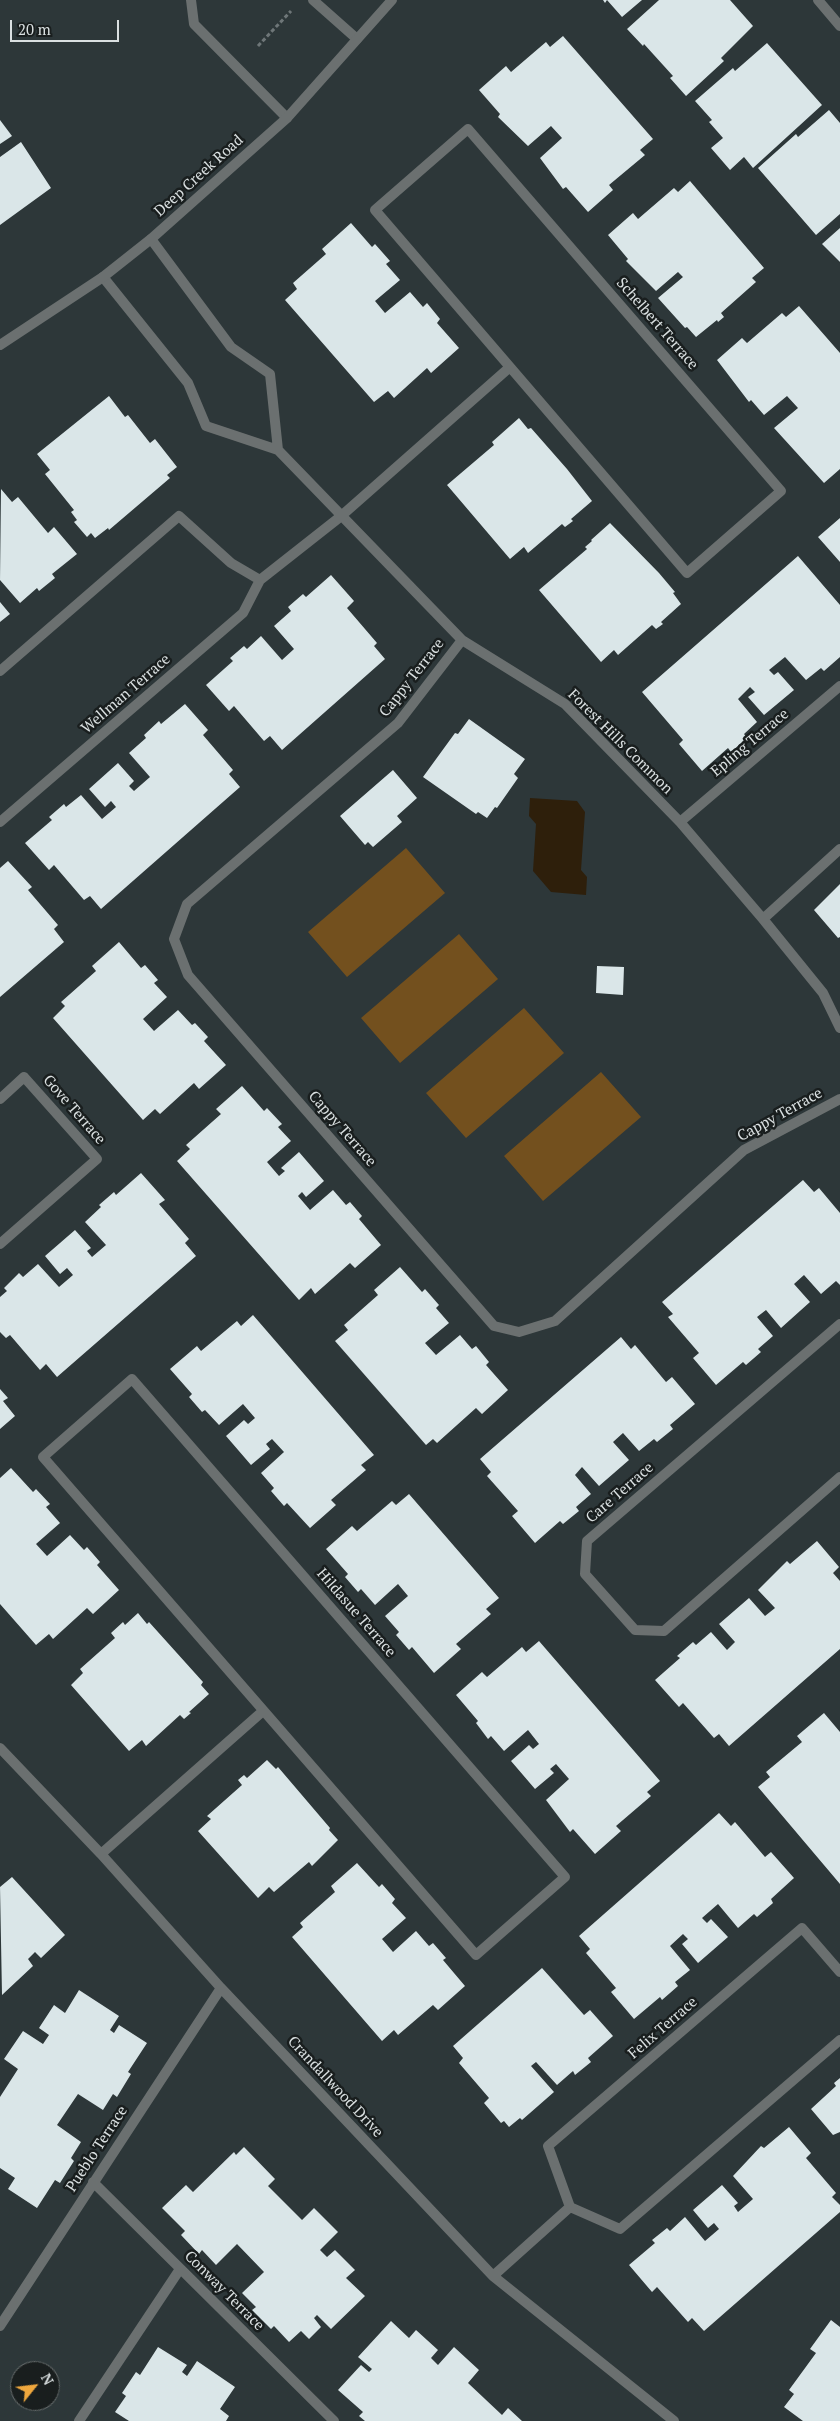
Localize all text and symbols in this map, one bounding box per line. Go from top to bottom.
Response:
scale bar [12,10,121,42]
text: 20 m [18,19,51,39]
street label: Deep Creek Road [151,131,247,221]
street label: Schelbert Terrace [612,274,702,374]
street label: Cappy Terrace [376,635,448,721]
street label: Wellman Terrace [78,650,174,738]
street label: Forest Hills Common [564,686,676,798]
street label: Epling Terrace [707,705,793,781]
street label: Gove Terrace [39,1072,109,1148]
street label: Cappy Terrace [734,1084,826,1146]
street label: Cappy Terrace [304,1087,380,1171]
street label: Care Terrace [583,1459,657,1527]
street label: Hildasue Terrace [313,1565,399,1661]
street label: Felix Terrace [625,1993,701,2063]
street label: Crandallwood Drive [283,2033,387,2141]
street label: Pueblo Terrace [63,2103,131,2195]
street label: Conway Terrace [180,2247,268,2335]
north arrow [10,2361,60,2411]
text: N [37,2370,59,2388]

